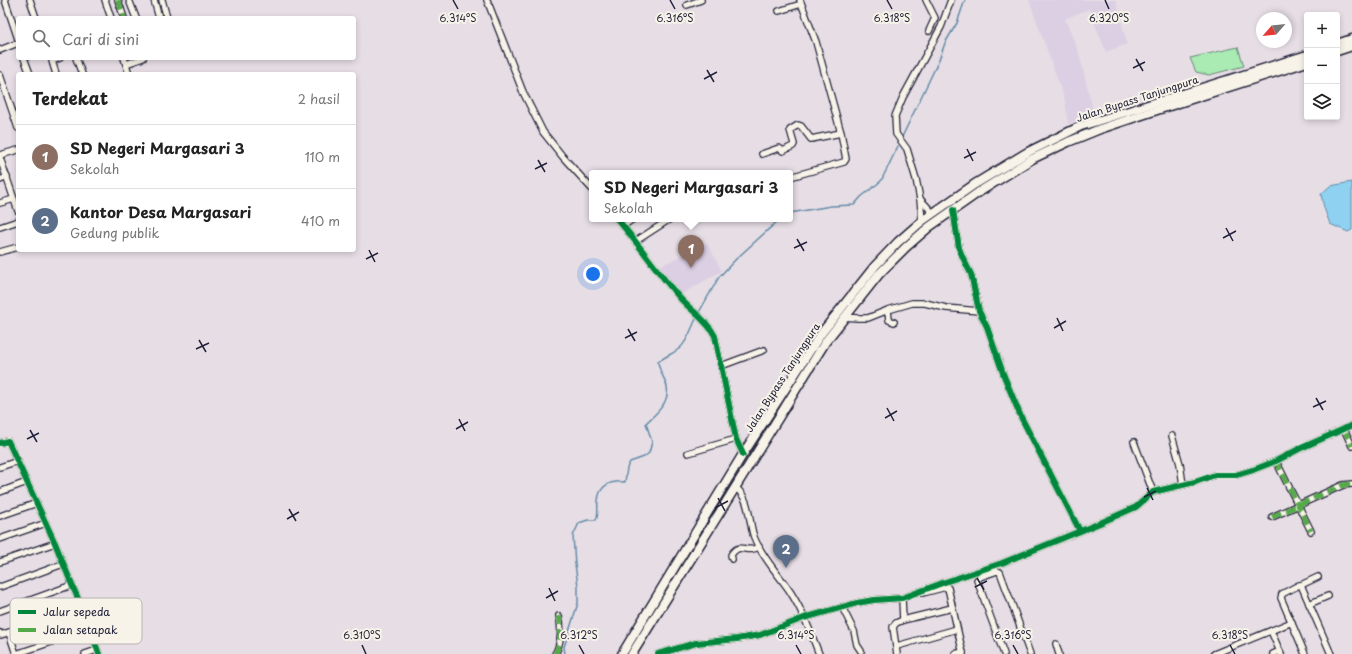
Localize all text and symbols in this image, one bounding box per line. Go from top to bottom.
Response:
text: 6.314°S [440,10,476,25]
text: 6.316°S [656,10,694,25]
text: 6.318°S [874,10,910,25]
text: 6.320°S [1089,10,1129,25]
north arrow [1256,12,1292,48]
map controls [1304,12,1340,120]
button: + [1304,12,1340,48]
search box [16,16,356,60]
icon: search [30,27,52,49]
text: Cari di sini [62,27,139,50]
button: − [1304,48,1340,84]
street label: Jalan Bypass Tanjungpura [1074,71,1201,126]
button: layers [1304,84,1340,120]
text: Terdekat [32,85,108,111]
text: 2 hasil [298,89,340,108]
text: SD Negeri Margasari 3 [70,136,245,159]
text: 1 [42,147,48,166]
text: 110 m [305,147,340,166]
text: Sekolah [70,159,119,178]
popup [589,170,793,222]
text: SD Negeri Margasari 3 [604,175,778,198]
text: Sekolah [604,198,653,217]
text: Kantor Desa Margasari [70,200,251,223]
text: 2 [40,211,50,230]
text: 410 m [301,211,340,230]
text: Gedung publik [70,223,159,242]
pin: 1 [678,235,704,268]
your location [583,264,603,284]
street label: Jalan Bypass Tanjungpura [741,319,824,435]
pin: 2 [773,535,799,568]
legend [10,598,142,644]
text: Jalur sepeda [43,603,110,620]
text: Jalan setapak [43,621,118,638]
text: 6.310°S [343,627,381,642]
text: 6.312°S [560,627,598,642]
text: 6.314°S [778,627,814,642]
text: 6.316°S [994,627,1032,642]
text: 6.318°S [1212,627,1248,642]

